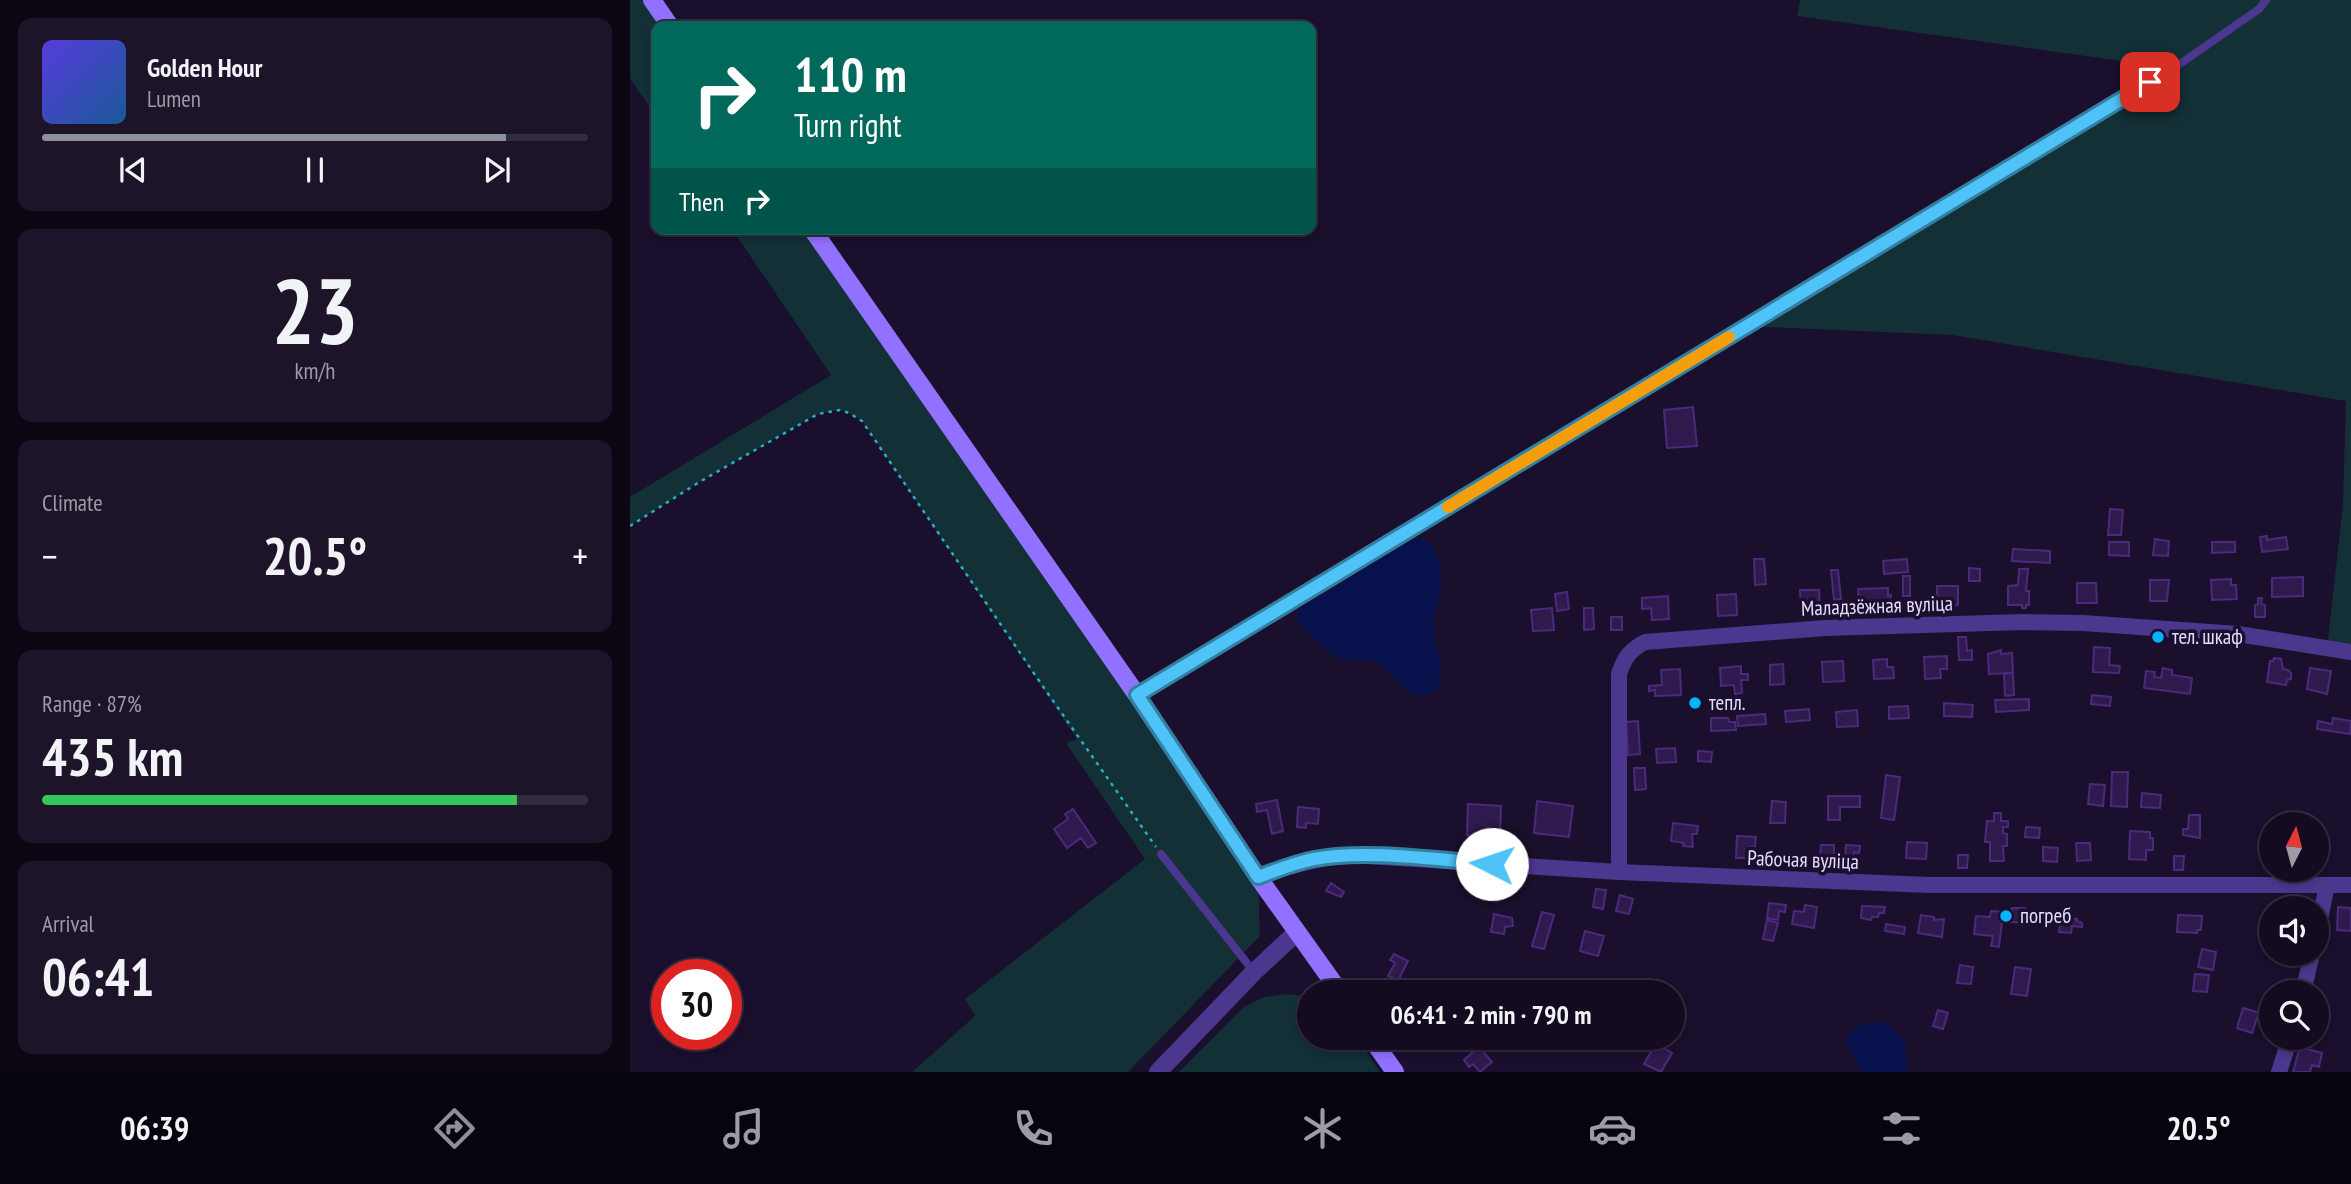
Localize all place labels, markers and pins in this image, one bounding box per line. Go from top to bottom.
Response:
pin [2120,52,2180,112]
place label: тел. шкаф [2172,623,2243,650]
marker: тел. шкаф [2150,629,2166,645]
place label: тепл. [1709,689,1745,716]
marker: тепл. [1687,695,1703,711]
place label: погреб [2020,902,2071,929]
marker: погреб [1998,908,2014,924]

